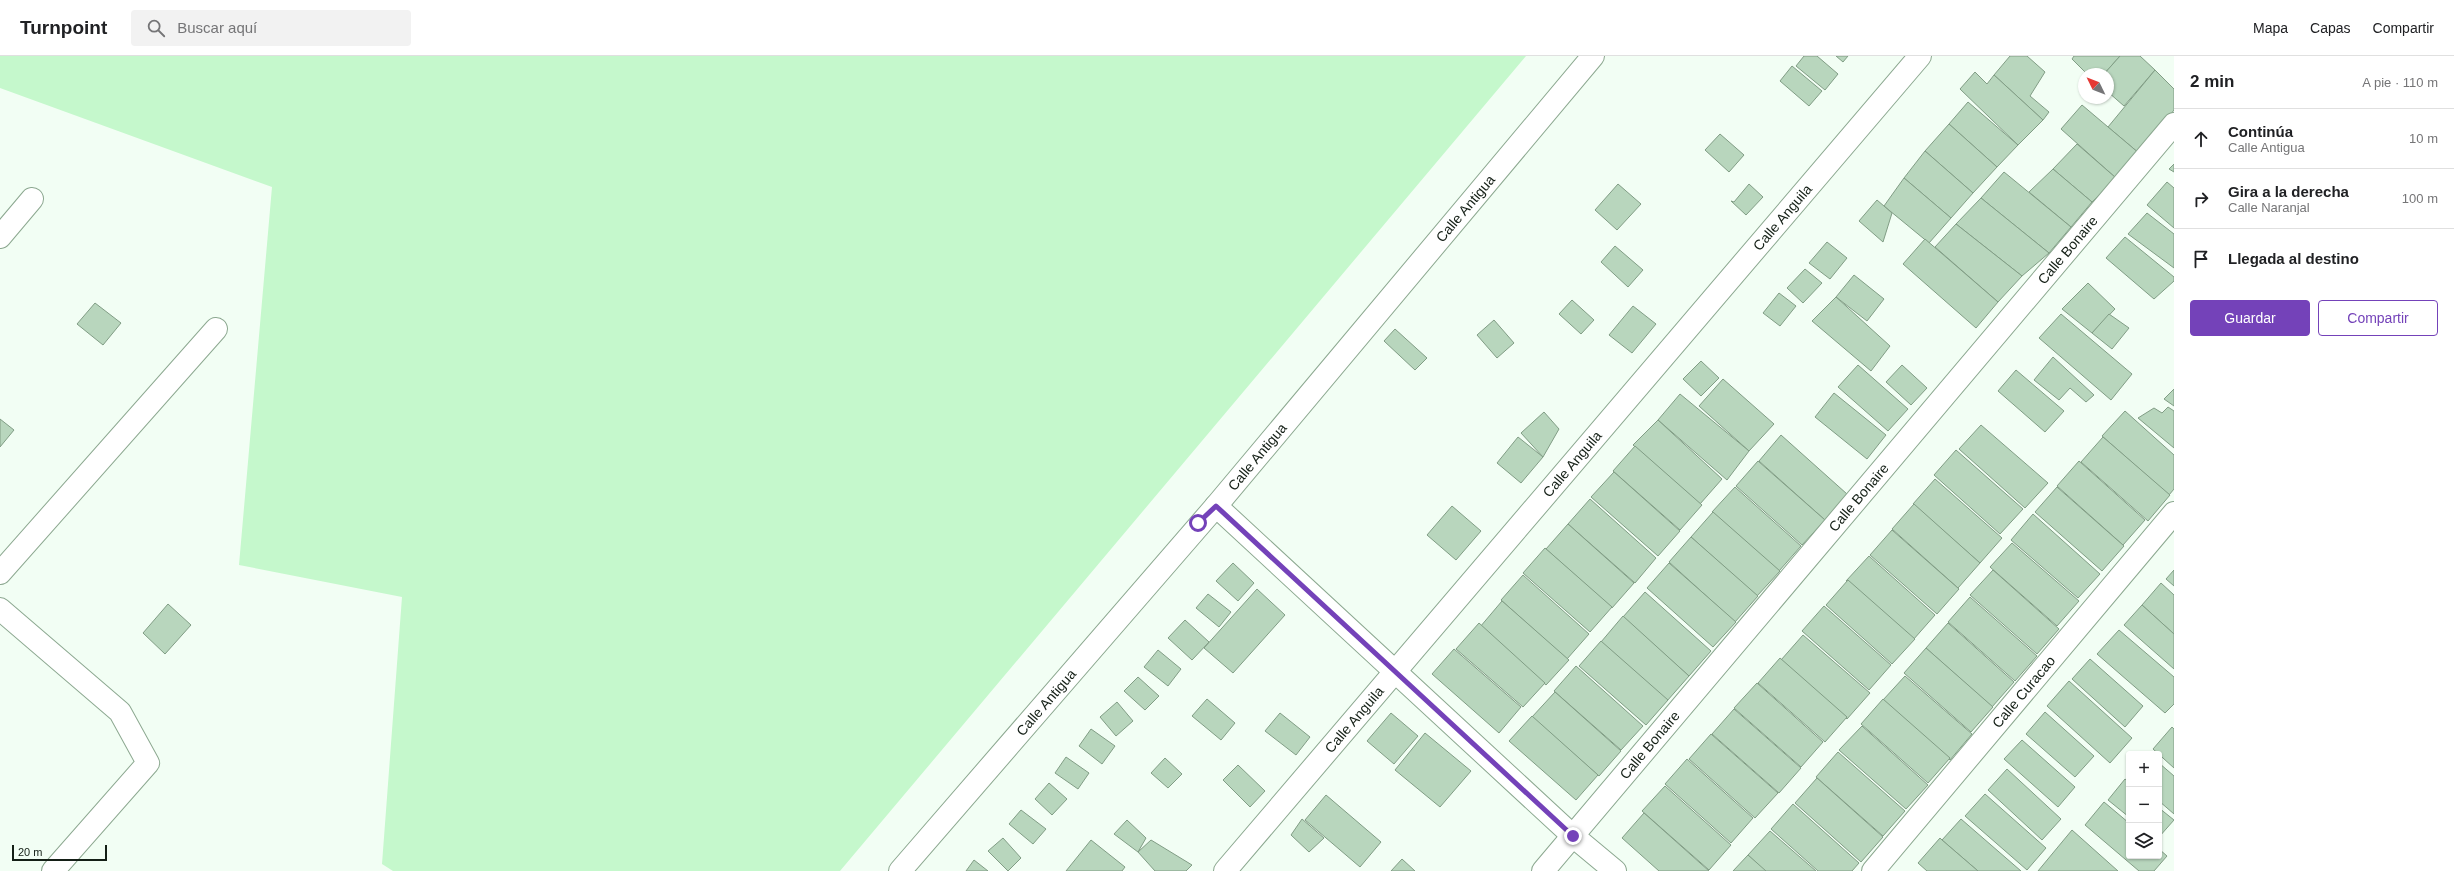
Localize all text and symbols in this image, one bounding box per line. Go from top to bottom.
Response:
search box [131,10,411,46]
text: Turnpoint [20,17,107,38]
icon: search [145,17,167,39]
text: Buscar aquí [177,19,257,36]
text: Mapa [2253,20,2288,36]
text: Capas [2310,20,2351,36]
text: Compartir [2373,20,2434,36]
north arrow [2078,68,2114,104]
text: 2 min [2190,72,2234,91]
text: A pie · 110 m [2362,75,2438,90]
text: Continúa [2228,123,2293,140]
icon: ahead [2190,128,2212,150]
text: 10 m [2409,131,2438,146]
text: Calle Antigua [2228,140,2305,155]
street label: Calle Antigua [1433,171,1498,245]
street label: Calle Anguila [1750,181,1815,254]
text: Gira a la derecha [2228,183,2349,200]
icon: right [2190,188,2212,210]
text: 100 m [2402,191,2438,206]
text: Calle Naranjal [2228,200,2310,215]
street label: Calle Bonaire [2034,212,2101,287]
icon: arrive [2190,248,2212,270]
text: Llegada al destino [2228,250,2359,267]
button: Guardar [2190,300,2310,336]
button: Compartir [2318,300,2438,336]
street label: Calle Antigua [1225,420,1290,494]
street label: Calle Anguila [1539,427,1605,500]
street label: Calle Bonaire [1825,460,1892,535]
route start [1189,514,1207,532]
street label: Calle Curacao [1989,653,2058,731]
street label: Calle Antigua [1013,666,1079,739]
street label: Calle Anguila [1321,683,1387,756]
street label: Calle Bonaire [1616,707,1683,782]
map controls [2126,751,2162,859]
button: + [2126,751,2162,787]
button: − [2126,787,2162,823]
button: layers [2126,823,2162,859]
route end [1564,827,1582,845]
scale bar [12,843,107,862]
text: 20 m [18,846,42,858]

